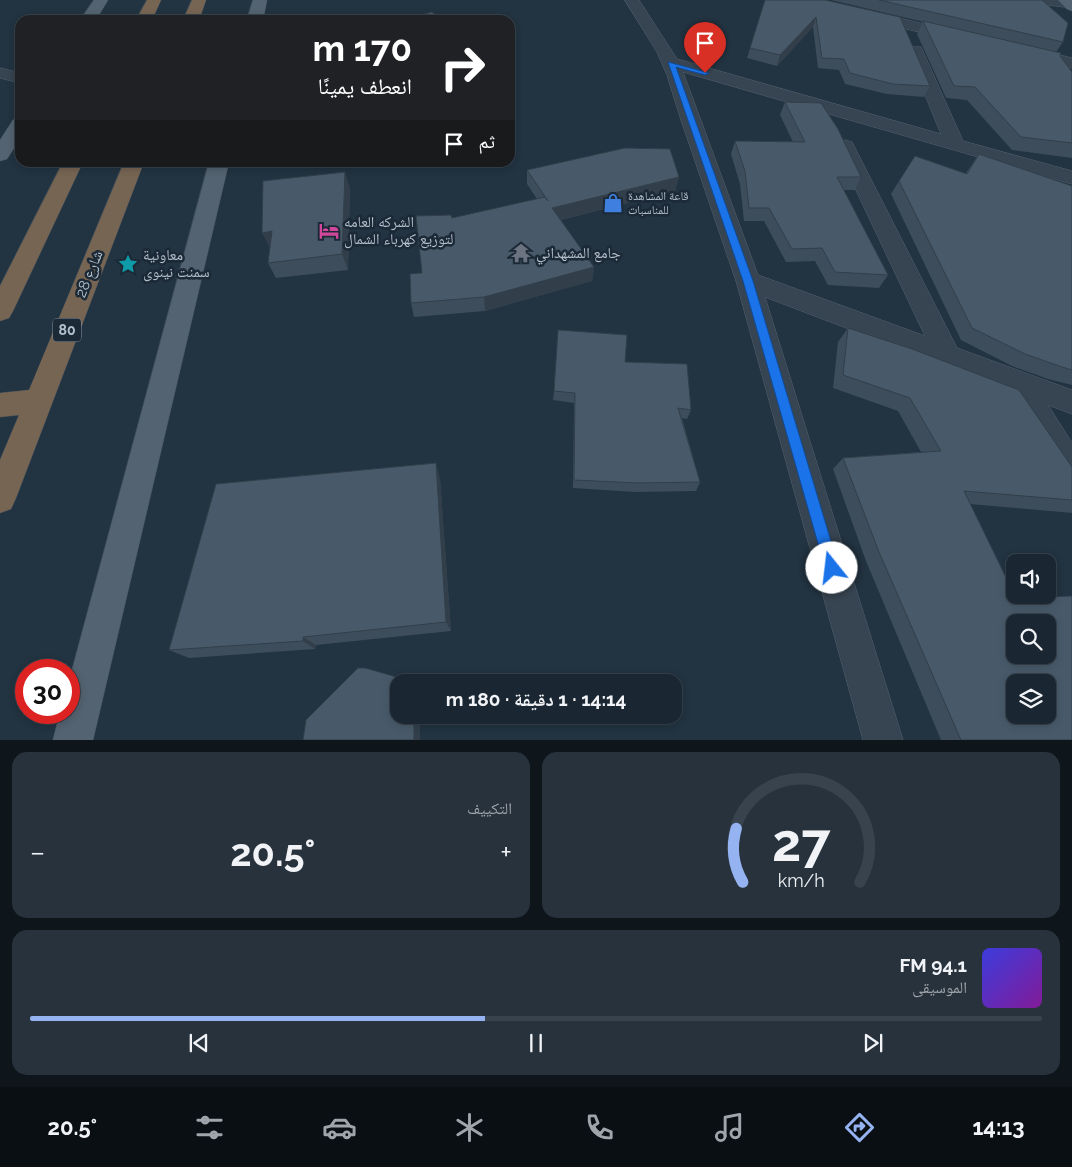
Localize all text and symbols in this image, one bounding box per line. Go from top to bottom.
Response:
pin [684,22,726,73]
text: 170 m [313,28,412,69]
icon: arrive [691,29,719,57]
icon: right [430,35,495,100]
text: انعطف يمينًا [318,73,412,99]
icon: arrive [440,130,468,158]
text: ثم [478,130,495,152]
place label: قاعة المشاهدة للمناسبات [628,189,689,217]
shop icon: قاعة المشاهدة للمناسبات [602,192,624,214]
place label: الشركه العامه لتوزيع كهرباء الشمال [344,213,453,249]
hotel icon: الشركه العامه لتوزيع كهرباء الشمال [318,220,340,242]
temple icon: جامع المشهداني [510,242,532,264]
place label: جامع المشهداني [536,244,621,265]
place label: معاونية سمنت نينوى [143,246,210,282]
street label: شارع 28 [71,248,108,300]
place icon: معاونية سمنت نينوى [117,253,139,275]
road number: 80 [53,318,81,342]
position arrow [805,541,857,593]
map controls [1006,554,1056,724]
button: sound [1006,554,1056,604]
button: search [1006,614,1056,664]
speed limit sign: 30 [15,659,80,724]
button: layers [1006,674,1056,724]
text: 14:14 · 1 دقيقة · 180 m [446,688,626,710]
text: التكييف [467,799,512,818]
text: 27 [772,812,831,873]
text: 20.5° [230,830,315,875]
text: − [30,836,45,869]
text: + [500,836,512,869]
text: km/h [777,870,825,891]
text: 94.1 FM [899,954,967,976]
text: الموسيقى [912,978,967,997]
icon: previous [185,1029,213,1057]
icon: pause [522,1029,550,1057]
icon: next [859,1029,887,1057]
icon: filters [192,1110,227,1145]
icon: car [322,1110,357,1145]
icon: climate [452,1110,487,1145]
icon: phone [582,1110,617,1145]
icon: music [712,1110,747,1145]
icon: directions [842,1110,877,1145]
text: 20.5° [48,1114,97,1140]
text: 14:13 [972,1114,1024,1140]

